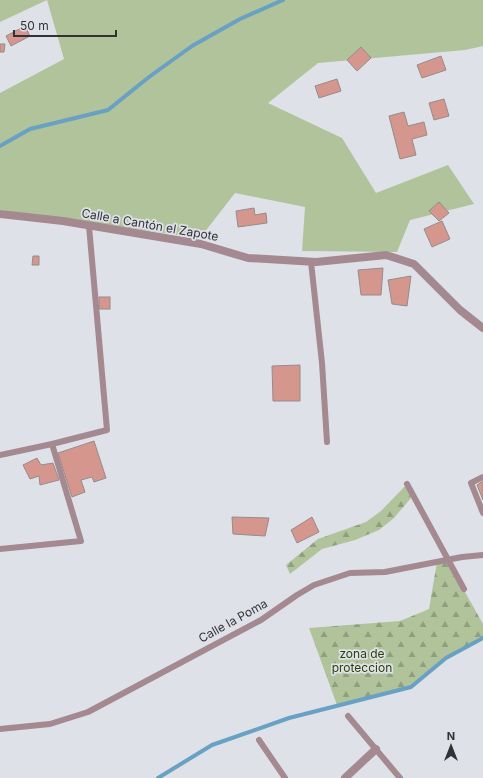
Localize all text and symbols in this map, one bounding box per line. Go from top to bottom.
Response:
scale bar [14,12,116,38]
text: 50 m [20,18,49,33]
street label: Calle a Cantón el Zapote [80,205,220,244]
street label: Calle la Poma [196,595,270,646]
park label: zona de proteccion [332,646,392,675]
north arrow [431,726,471,766]
text: N [447,729,455,743]

